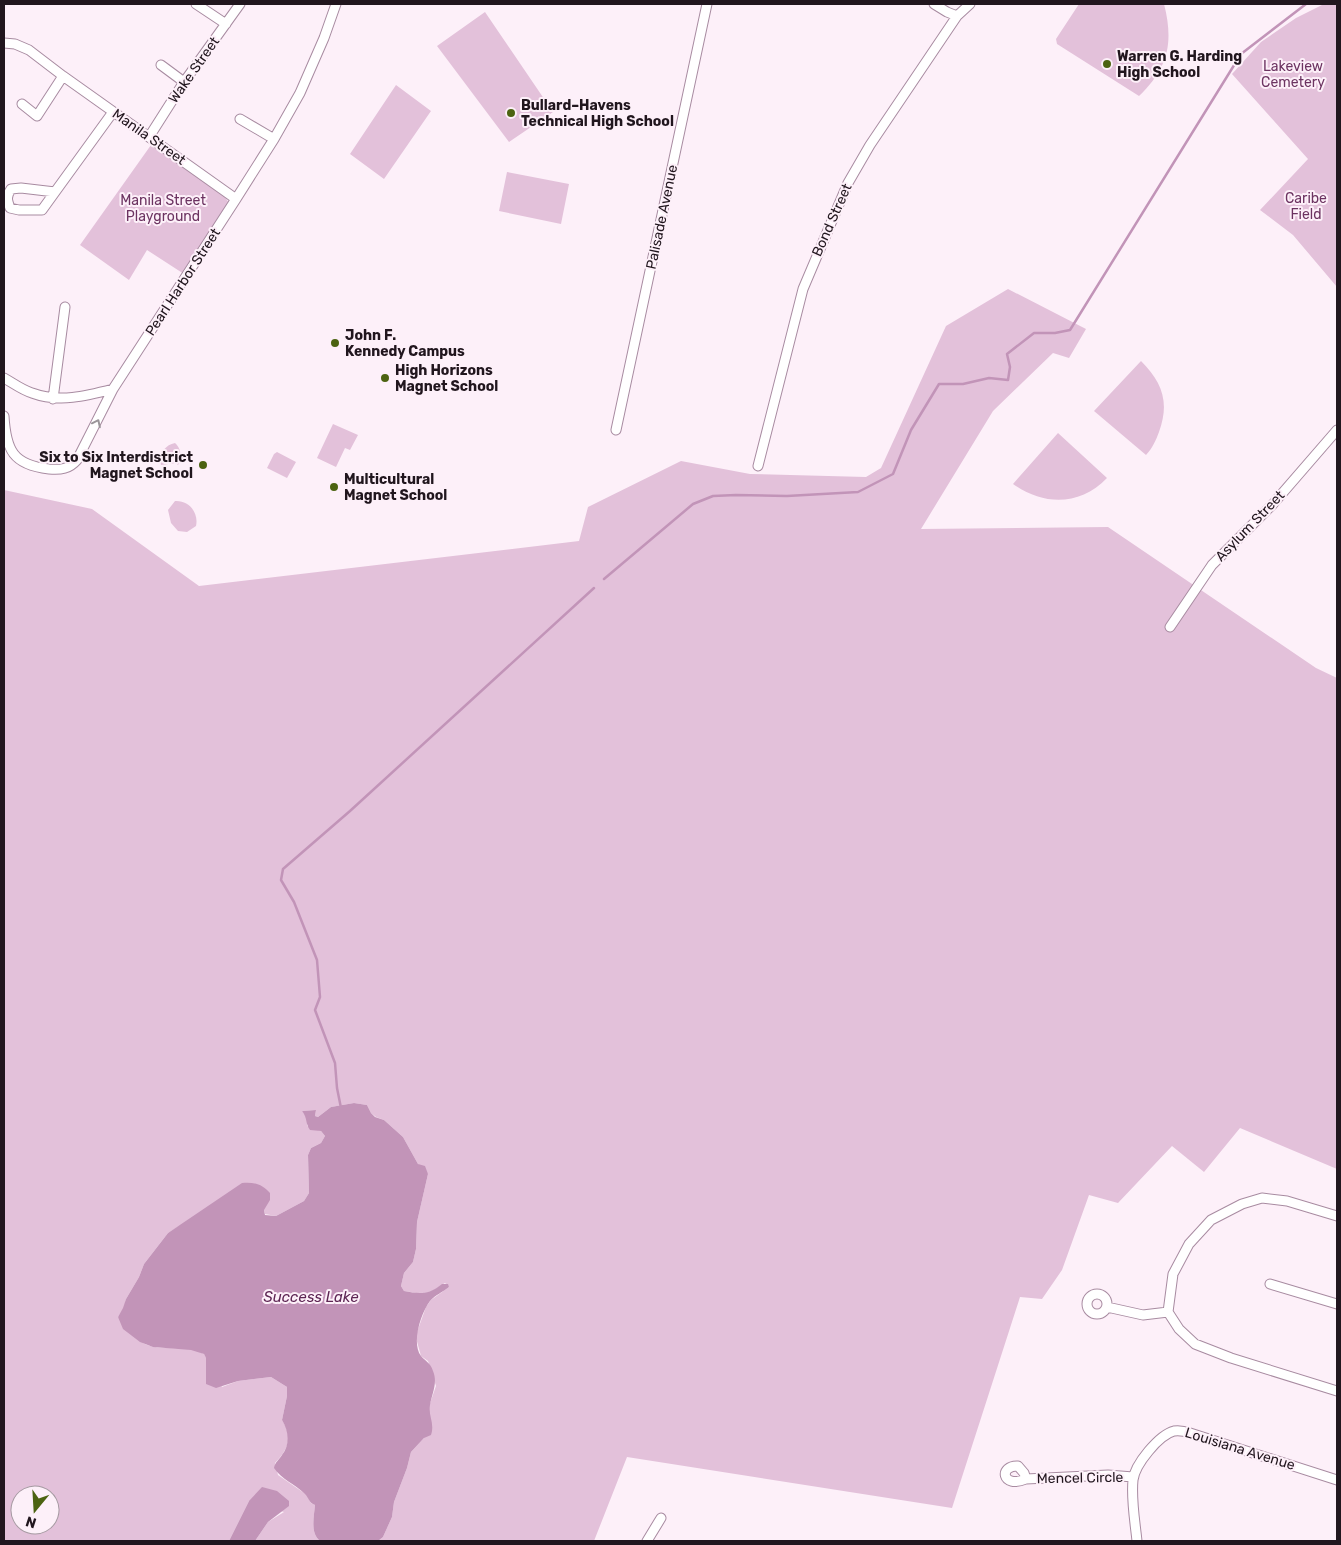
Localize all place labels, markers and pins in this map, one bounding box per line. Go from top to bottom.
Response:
place label: Warren G. Harding High School [1117,48,1242,81]
marker: Warren G. Harding High School [1101,58,1113,70]
place label: Bullard–Havens Technical High School [521,97,674,130]
marker: Bullard–Havens Technical High School [505,107,517,119]
place label: John F. Kennedy Campus [345,327,465,360]
marker: John F. Kennedy Campus [329,337,341,349]
place label: High Horizons Magnet School [395,362,498,395]
marker: High Horizons Magnet School [379,372,391,384]
place label: Six to Six Interdistrict Magnet School [39,449,193,482]
marker: Six to Six Interdistrict Magnet School [197,459,209,471]
place label: Multicultural Magnet School [344,471,447,504]
marker: Multicultural Magnet School [328,481,340,493]

